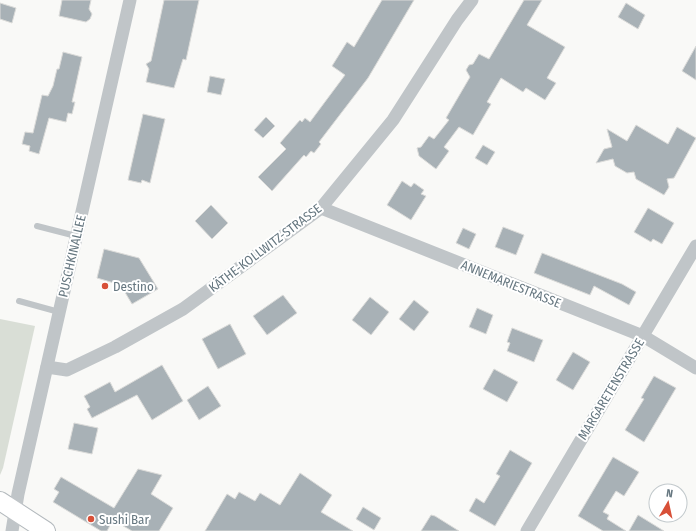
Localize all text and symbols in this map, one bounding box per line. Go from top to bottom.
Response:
street label: KÄTHE-KOLLWITZ-STRASSE [206,201,324,295]
street label: PUSCHKINALLEE [55,213,89,299]
street label: ANNEMARIESTRASSE [459,257,563,311]
place label: Destino [113,279,154,294]
marker: Destino [100,281,110,291]
street label: MARGARETENSTRASSE [575,336,647,442]
north arrow [648,483,688,523]
text: N [665,487,674,501]
place label: Sushi Bar [99,512,149,527]
marker: Sushi Bar [86,514,96,524]

